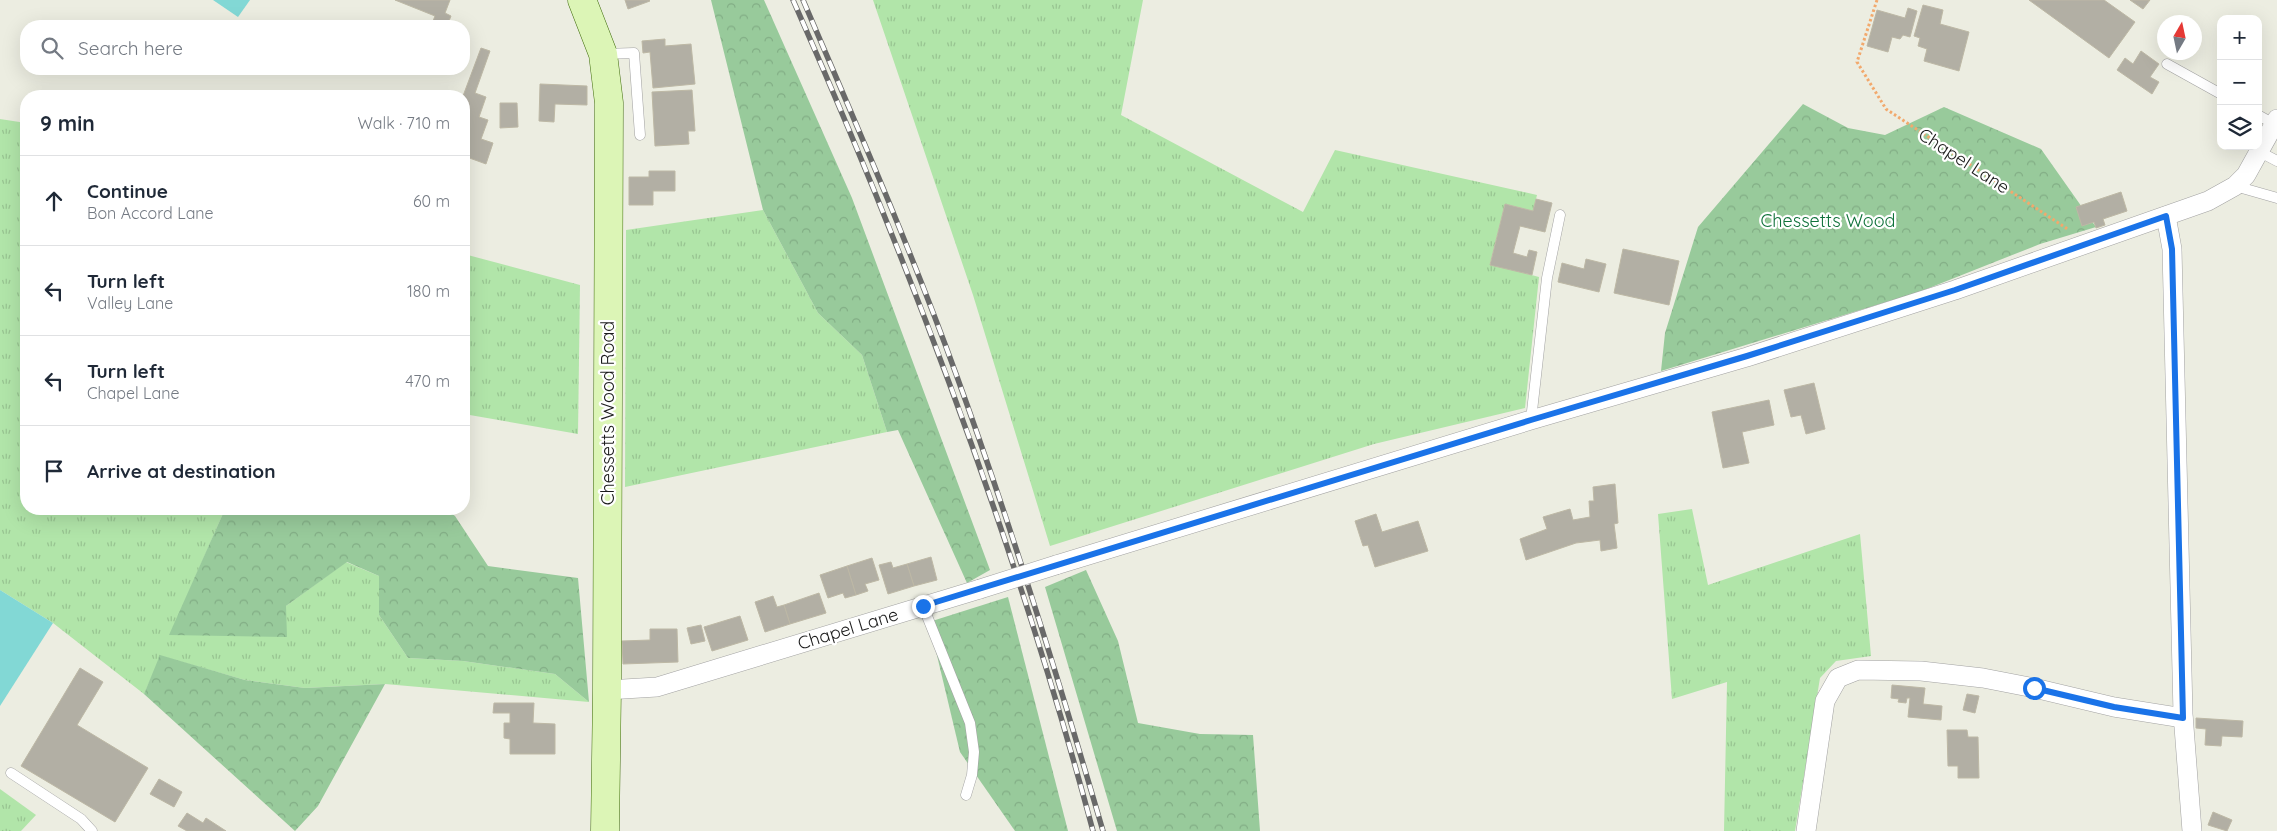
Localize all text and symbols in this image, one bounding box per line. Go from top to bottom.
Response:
north arrow [2157,15,2202,60]
map controls [2217,15,2262,150]
button: + [2217,15,2262,60]
search box [20,20,470,75]
icon: search [38,34,66,62]
text: Search here [78,36,183,60]
button: − [2217,60,2262,105]
button: layers [2217,105,2262,150]
text: 9 min [40,110,95,136]
text: Walk · 710 m [358,113,450,133]
street label: Chapel Lane [1914,123,2014,199]
text: Continue [87,179,168,203]
icon: ahead [40,187,68,215]
text: 60 m [413,191,450,211]
text: Bon Accord Lane [87,203,214,223]
park label: Chessetts Wood [1761,209,1895,232]
text: Turn left [87,269,165,293]
icon: left [40,277,68,305]
text: 180 m [407,281,450,301]
text: Valley Lane [87,293,173,313]
street label: Chessetts Wood Road [596,321,619,505]
text: Turn left [87,359,165,383]
icon: left [40,367,68,395]
text: 470 m [405,371,450,391]
text: Chapel Lane [87,383,180,403]
icon: arrive [40,457,68,485]
text: Arrive at destination [87,459,276,483]
route end [912,595,935,618]
street label: Chapel Lane [795,602,901,655]
route start [2023,677,2046,700]

